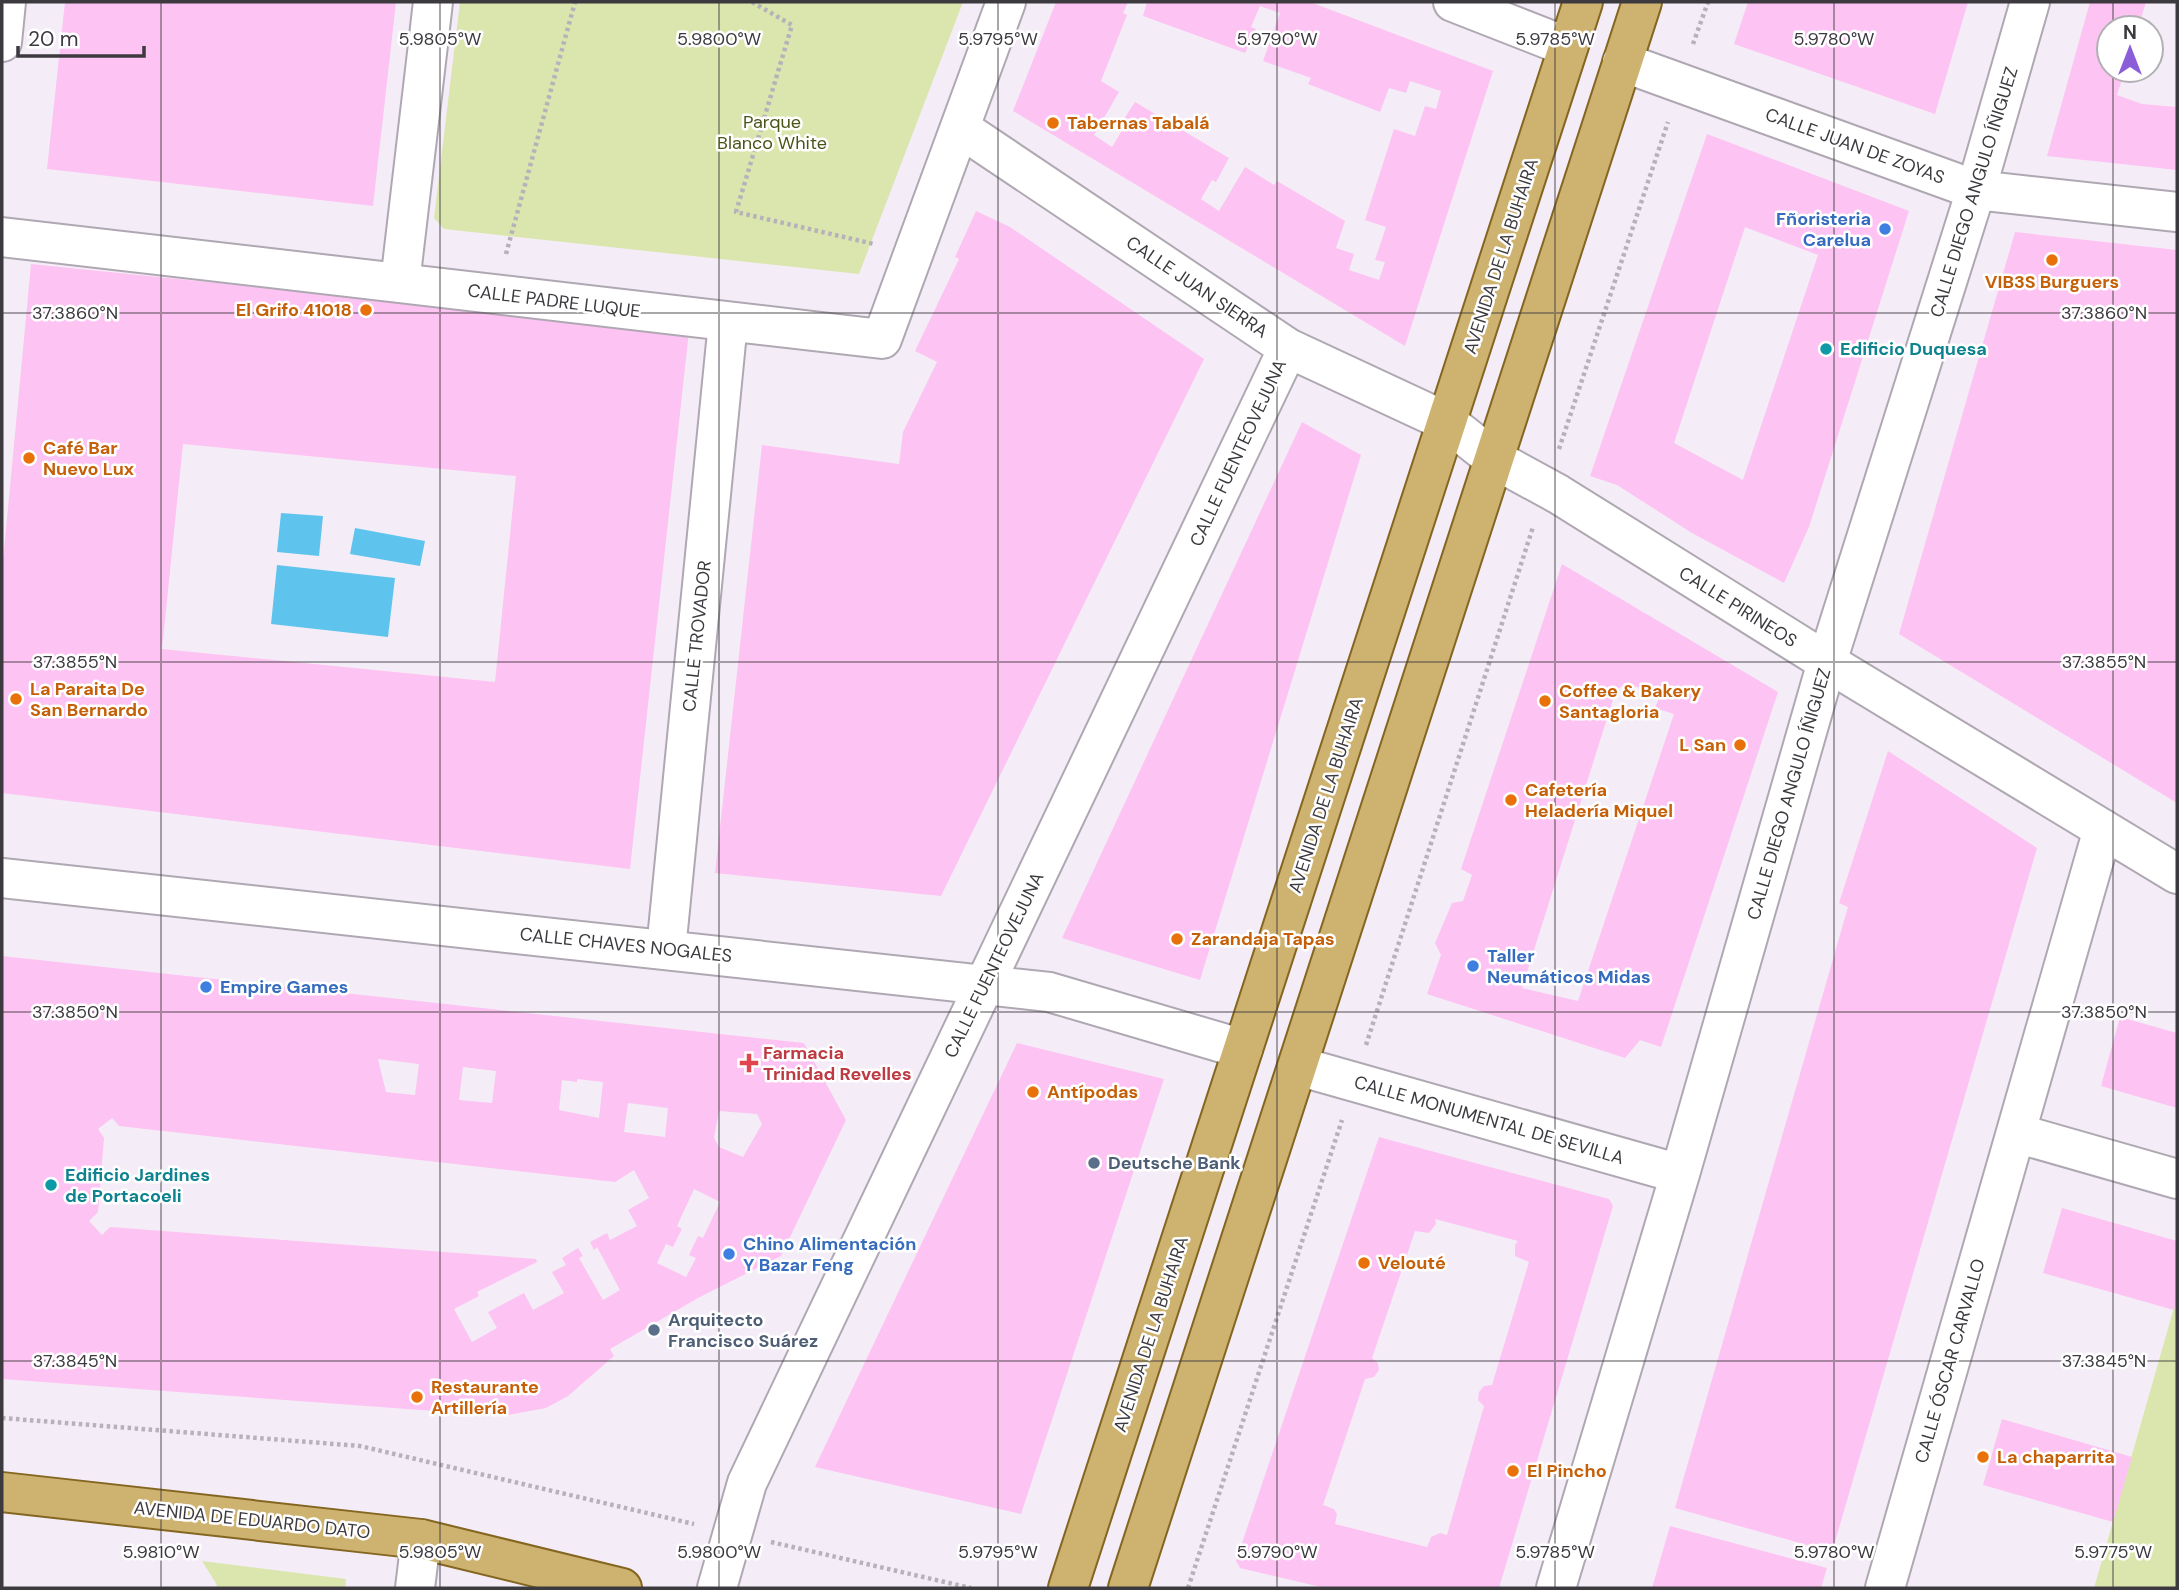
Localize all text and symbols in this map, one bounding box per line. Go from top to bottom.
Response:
scale bar [18,14,144,58]
north arrow [2095,14,2165,84]
text: N [2123,20,2137,45]
text: 20 m [28,25,79,53]
text: 5.9805°W [399,27,481,51]
text: 5.9800°W [677,27,761,51]
text: 5.9795°W [958,27,1038,51]
text: 5.9790°W [1236,27,1318,51]
text: 5.9785°W [1515,27,1595,51]
text: 5.9780°W [1794,27,1875,51]
street label: CALLE DIEGO ANGULO ÍÑIGUEZ [1924,64,2024,320]
street label: CALLE JUAN DE ZOYAS [1762,102,1948,190]
park label: Parque Blanco White [717,110,827,155]
place label: Tabernas Tabalá [1067,111,1210,135]
marker: Tabernas Tabalá [1045,115,1061,131]
street label: AVENIDA DE LA BUHAIRA [1458,155,1544,357]
place label: Fñoristeria Carelua [1776,207,1871,252]
marker: Fñoristeria Carelua [1877,221,1893,237]
street label: CALLE JUAN SIERRA [1121,231,1273,343]
marker: VIB3S Burguers [2044,252,2060,268]
place label: VIB3S Burguers [1985,270,2119,294]
street label: CALLE PADRE LUQUE [466,278,642,324]
place label: El Grifo 41018 [236,298,352,322]
text: 37.3860°N [32,301,118,325]
text: 37.3860°N [2061,301,2147,325]
marker: El Grifo 41018 [358,302,374,318]
place label: Edificio Duquesa [1840,337,1987,361]
marker: Edificio Duquesa [1818,341,1834,357]
street label: CALLE FUENTEOVEJUNA [1184,356,1292,550]
place label: Café Bar Nuevo Lux [43,436,134,481]
marker: Café Bar Nuevo Lux [21,450,37,466]
street label: CALLE TROVADOR [677,559,717,713]
street label: CALLE PIRINEOS [1674,561,1802,653]
text: 37.3855°N [33,650,117,674]
text: 37.3855°N [2062,650,2146,674]
street label: CALLE DIEGO ANGULO ÍÑIGUEZ [1742,665,1836,923]
place label: La Paraita De San Bernardo [30,677,148,722]
place label: Coffee & Bakery Santagloria [1559,679,1701,724]
marker: La Paraita De San Bernardo [8,691,24,707]
marker: Coffee & Bakery Santagloria [1537,693,1553,709]
street label: AVENIDA DE LA BUHAIRA [1283,694,1369,896]
place label: L San [1679,733,1726,757]
marker: L San [1732,737,1748,753]
place label: Cafetería Heladería Miquel [1525,778,1673,823]
marker: Cafetería Heladería Miquel [1503,792,1519,808]
street label: CALLE FUENTEOVEJUNA [939,868,1049,1062]
street label: CALLE CHAVES NOGALES [519,922,733,968]
place label: Zarandaja Tapas [1191,927,1335,951]
marker: Zarandaja Tapas [1169,931,1185,947]
place label: Taller Neumáticos Midas [1487,944,1651,989]
marker: Taller Neumáticos Midas [1465,958,1481,974]
place label: Empire Games [220,975,348,999]
marker: Empire Games [198,979,214,995]
text: 37.3850°N [32,1000,118,1024]
text: 37.3850°N [2061,1000,2147,1024]
place label: Farmacia Trinidad Revelles [763,1041,912,1086]
marker: Farmacia Trinidad Revelles [741,1055,757,1071]
street label: CALLE MONUMENTAL DE SEVILLA [1351,1070,1627,1170]
place label: Antípodas [1047,1080,1138,1104]
marker: Antípodas [1025,1084,1041,1100]
place label: Deutsche Bank [1108,1151,1241,1175]
marker: Deutsche Bank [1086,1155,1102,1171]
place label: Edificio Jardines de Portacoeli [65,1163,210,1208]
marker: Edificio Jardines de Portacoeli [43,1177,59,1193]
place label: Chino Alimentación Y Bazar Feng [743,1232,916,1277]
street label: AVENIDA DE LA BUHAIRA [1108,1233,1194,1435]
marker: Chino Alimentación Y Bazar Feng [721,1246,737,1262]
place label: Velouté [1378,1251,1446,1275]
marker: Velouté [1356,1255,1372,1271]
street label: CALLE ÓSCAR CARVALLO [1909,1256,1991,1466]
place label: Arquitecto Francisco Suárez [668,1308,818,1353]
marker: Arquitecto Francisco Suárez [646,1322,662,1338]
text: 37.3845°N [33,1349,117,1373]
text: 37.3845°N [2062,1349,2146,1373]
place label: Restaurante Artillería [431,1375,539,1420]
marker: Restaurante Artillería [409,1389,425,1405]
place label: La chaparrita [1997,1445,2115,1469]
marker: La chaparrita [1975,1449,1991,1465]
place label: El Pincho [1527,1459,1607,1483]
marker: El Pincho [1505,1463,1521,1479]
street label: AVENIDA DE EDUARDO DATO [133,1496,371,1544]
text: 5.9810°W [122,1540,200,1564]
text: 5.9805°W [399,1540,481,1564]
text: 5.9800°W [677,1540,761,1564]
text: 5.9795°W [958,1540,1038,1564]
text: 5.9790°W [1236,1540,1318,1564]
text: 5.9785°W [1515,1540,1595,1564]
text: 5.9780°W [1794,1540,1875,1564]
text: 5.9775°W [2074,1540,2152,1564]

